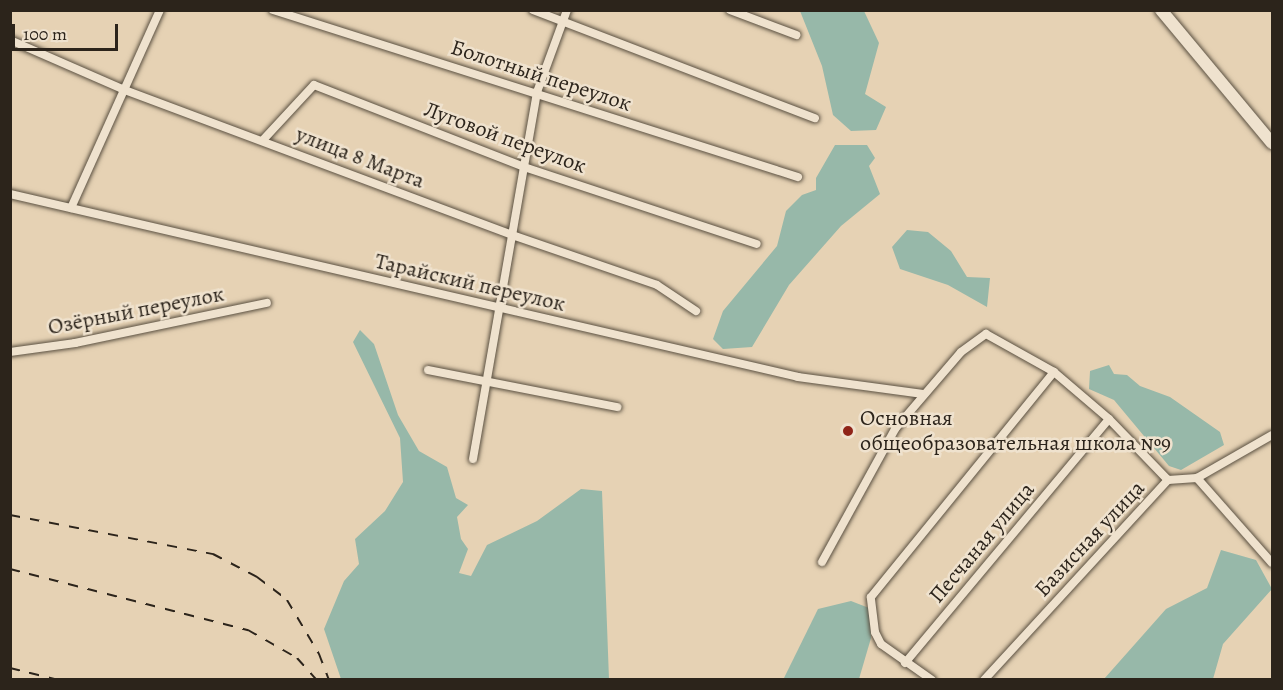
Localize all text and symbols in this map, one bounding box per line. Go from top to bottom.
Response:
scale bar [15,12,122,50]
text: 100 m [23,22,67,46]
street label: Болотный переулок [447,34,635,118]
street label: Луговой переулок [420,96,590,180]
street label: улица 8 Марта [292,121,428,195]
street label: Тарайский переулок [372,248,568,318]
street label: Озёрный переулок [46,281,226,341]
place label: Основная общеобразовательная школа №9 [860,405,1171,457]
marker: Основная общеобразовательная школа №9 [841,424,855,438]
street label: Базисная улица [1029,475,1151,603]
street label: Песчаная улица [924,477,1040,609]

